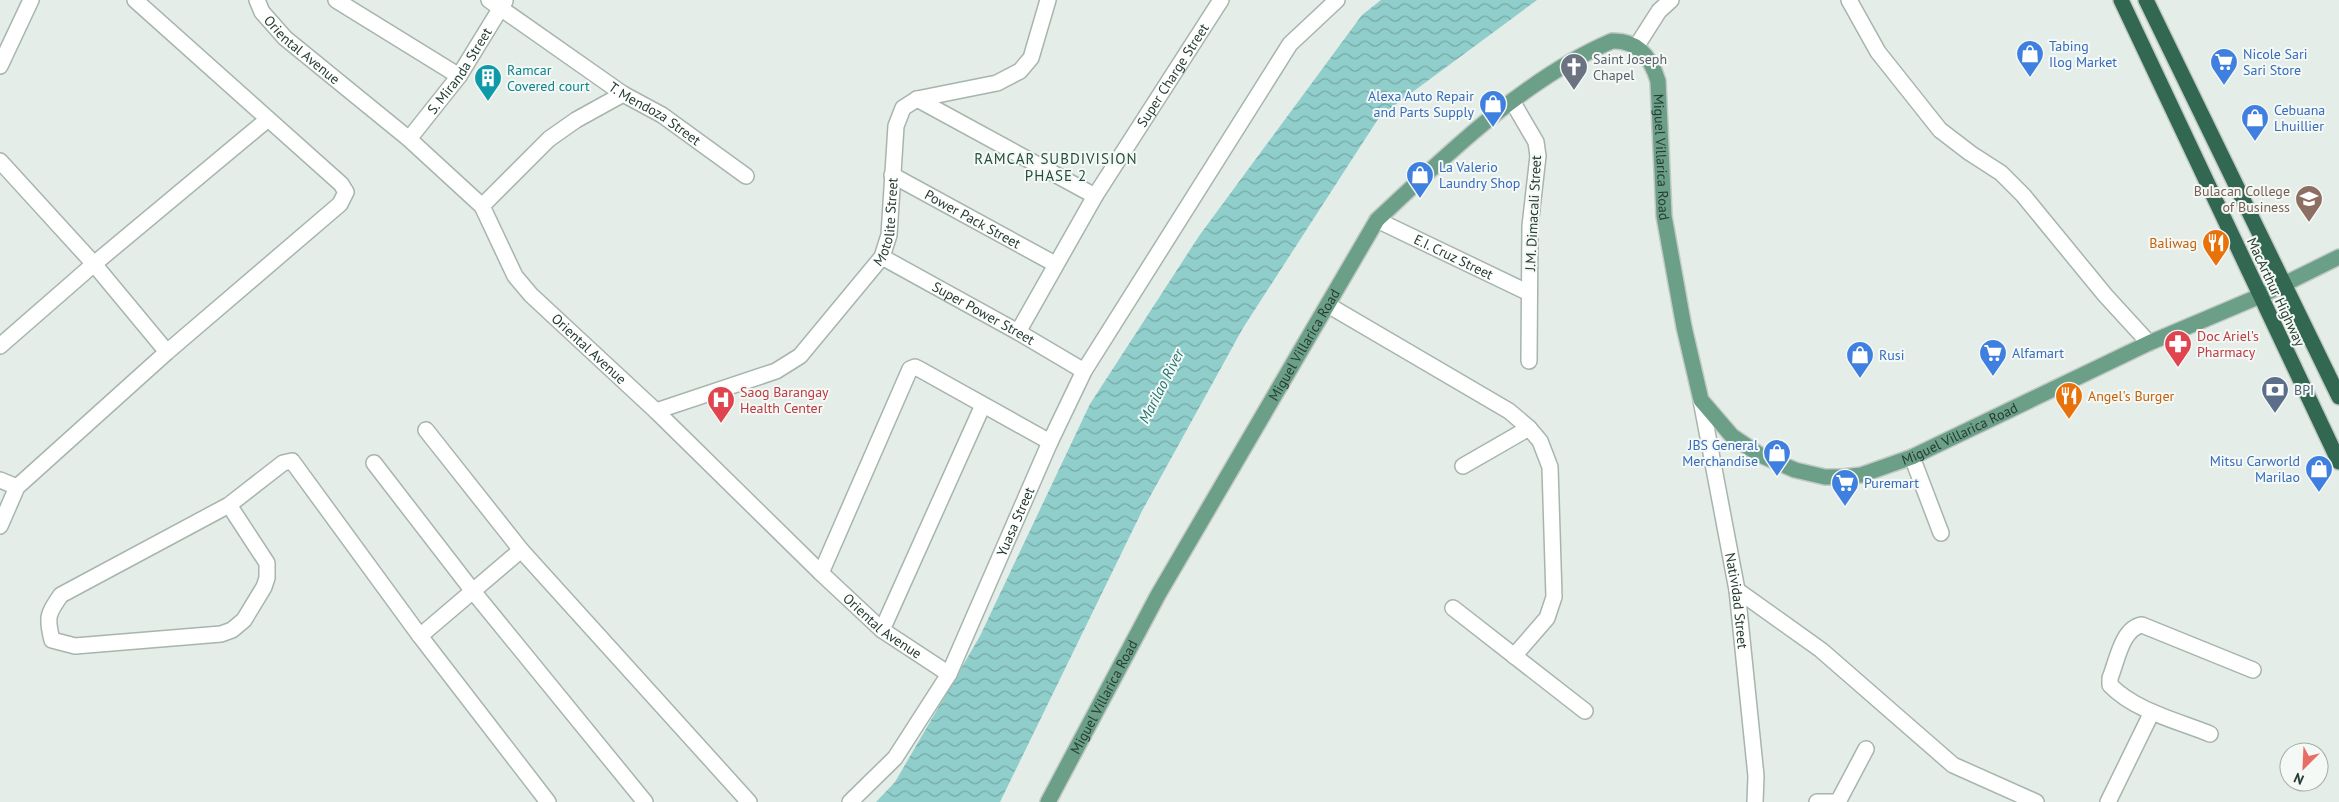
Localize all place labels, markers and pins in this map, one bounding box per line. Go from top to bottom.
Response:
place label: Tabing Ilog Market [2049,37,2117,71]
shop icon: Tabing Ilog Market [2015,39,2045,78]
place label: Nicole Sari Sari Store [2243,45,2308,79]
supermarket icon: Nicole Sari Sari Store [2209,47,2239,86]
place label: Saint Joseph Chapel [1593,50,1667,84]
church icon: Saint Joseph Chapel [1559,52,1589,91]
place label: Ramcar Covered court [507,61,590,95]
building icon: Ramcar Covered court [473,63,503,102]
place label: Alexa Auto Repair and Parts Supply [1368,87,1474,121]
shop icon: Alexa Auto Repair and Parts Supply [1478,89,1508,128]
place label: Cebuana Lhuillier [2274,101,2325,135]
shop icon: Cebuana Lhuillier [2240,103,2270,142]
place label: La Valerio Laundry Shop [1439,158,1520,192]
shop icon: La Valerio Laundry Shop [1405,160,1435,199]
place label: Bulacan College of Business [2194,182,2290,216]
school or university icon: Bulacan College of Business [2294,184,2324,223]
restaurant icon: Baliwag [2201,228,2231,267]
place label: Baliwag [2149,234,2197,252]
place label: Doc Ariel's Pharmacy [2197,327,2259,361]
pharmacy icon: Doc Ariel's Pharmacy [2163,329,2193,368]
supermarket icon: Alfamart [1978,338,2008,377]
shop icon: Rusi [1845,340,1875,379]
place label: Alfamart [2012,344,2064,362]
place label: Rusi [1879,346,1904,364]
bank icon: BPI [2260,375,2290,414]
restaurant icon: Angel's Burger [2054,381,2084,420]
place label: BPI [2294,381,2314,399]
place label: Saog Barangay Health Center [740,383,829,417]
hospital icon: Saog Barangay Health Center [706,385,736,424]
place label: Angel's Burger [2088,387,2174,405]
place label: JBS General Merchandise [1682,436,1758,470]
shop icon: JBS General Merchandise [1762,438,1792,477]
place label: Mitsu Carworld Marilao [2210,452,2300,486]
shop icon: Mitsu Carworld Marilao [2304,454,2334,493]
supermarket icon: Puremart [1830,468,1860,507]
place label: Puremart [1864,474,1919,492]

